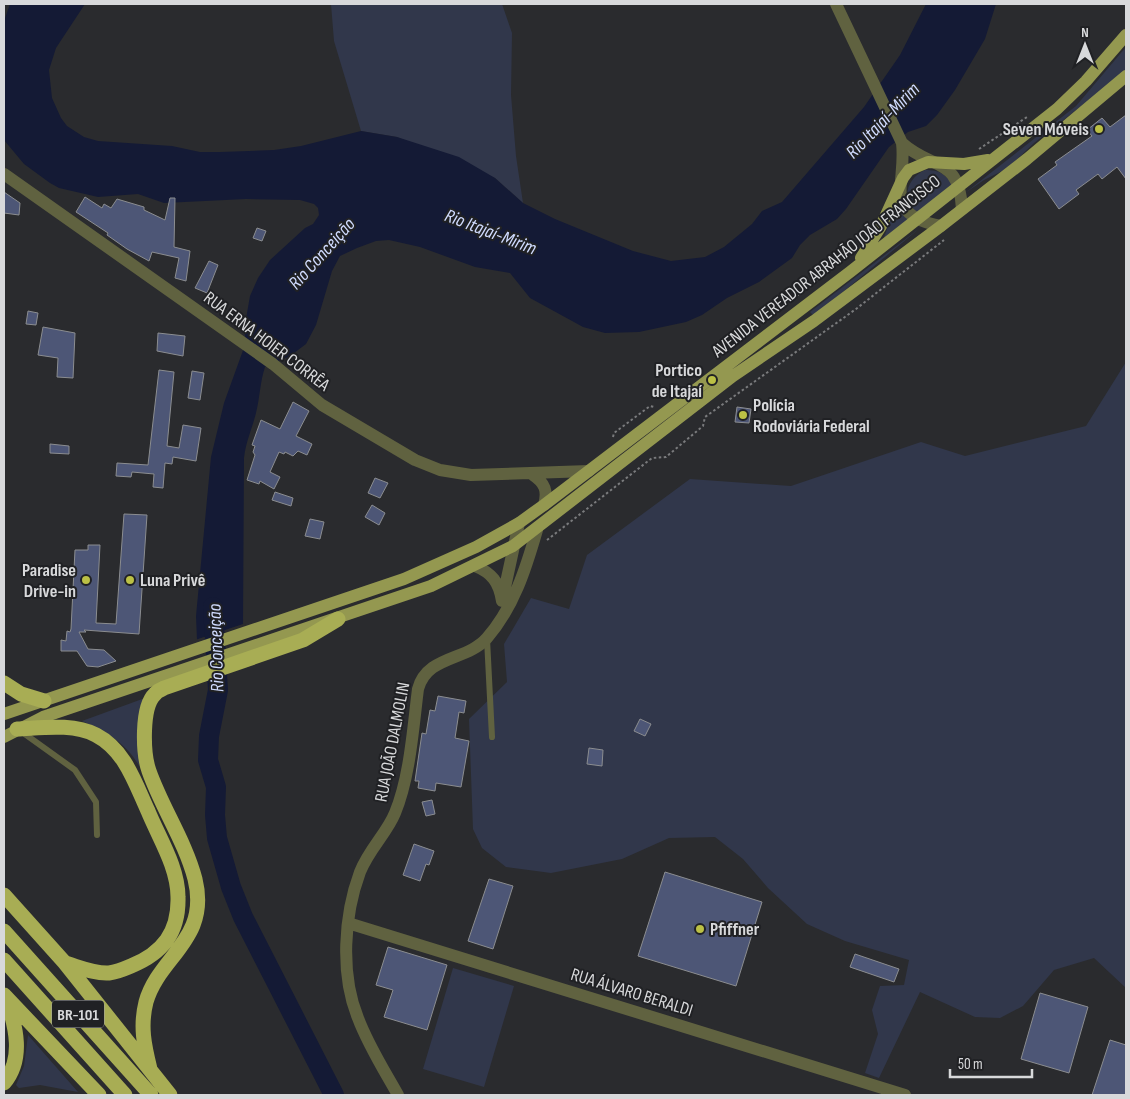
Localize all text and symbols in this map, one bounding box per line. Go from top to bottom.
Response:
north arrow [1060,20,1110,70]
text: N [1081,24,1089,41]
water label: Rio Itajaí-Mirim [841,78,925,164]
place label: Seven Móveis [1003,119,1089,140]
marker: Seven Móveis [1093,123,1105,135]
street label: AVENIDA VEREADOR ABRAHÃO JOÃO FRANCISCO [707,171,945,363]
water label: Rio Itajaí-Mirim [441,204,540,260]
water label: Rio Conceição [284,213,360,295]
street label: RUA ERNA HOIER CORRÊA [200,287,334,396]
place label: Portico de Itajaí [652,360,702,402]
marker: Portico de Itajaí [706,374,718,386]
place label: Polícia Rodoviária Federal [753,395,870,437]
marker: Polícia Rodoviária Federal [737,409,749,421]
place label: Paradise Drive-in [22,560,76,602]
place label: Luna Privê [140,570,205,591]
marker: Paradise Drive-in [80,574,92,586]
marker: Luna Privê [124,574,136,586]
water label: Rio Conceição [203,603,230,693]
street label: RUA JOÃO DALMOLIN [371,681,414,804]
place label: Pfiffner [710,919,760,940]
marker: Pfiffner [694,923,706,935]
street label: RUA ÁLVARO BERALDI [568,964,695,1021]
road number: BR-101 [52,1001,104,1028]
scale bar [950,1046,1032,1078]
text: 50 m [958,1055,983,1074]

